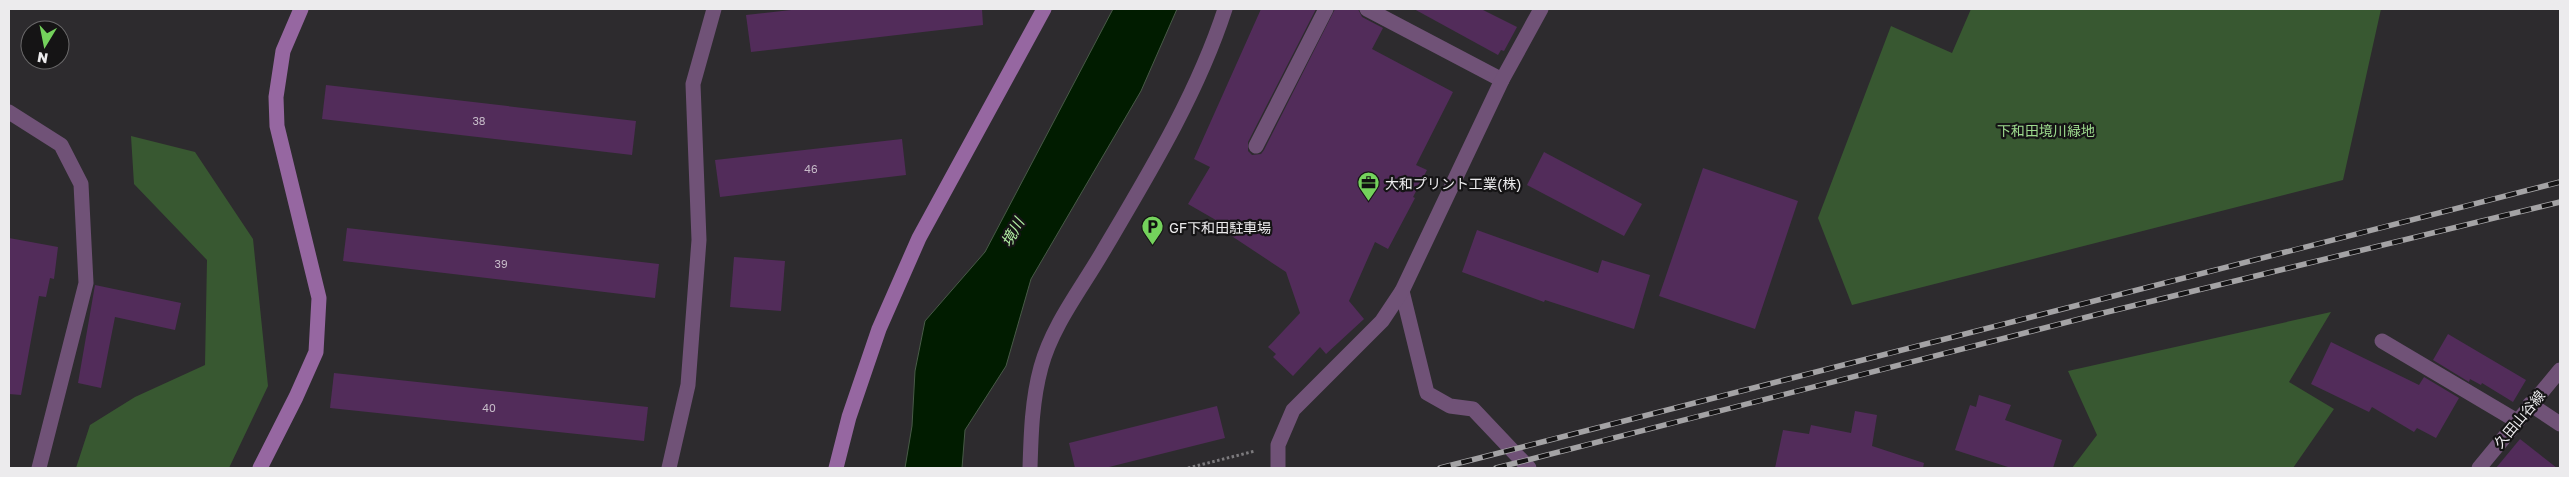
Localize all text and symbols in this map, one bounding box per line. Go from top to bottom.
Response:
north arrow [20,20,70,70]
text: N [36,49,49,68]
house number: 38 [472,114,486,127]
park label: 下和田境川緑地 [1997,122,2095,139]
house number: 46 [804,162,818,175]
office icon: 大和プリント工業(株) [1357,171,1381,202]
place label: 大和プリント工業(株) [1385,175,1522,192]
water label: 境川 [997,213,1028,249]
parking icon: GF下和田駐車場 [1141,215,1165,246]
place label: GF下和田駐車場 [1169,219,1271,236]
house number: 39 [494,257,508,270]
street label: 久田山谷線 [2490,387,2548,451]
house number: 40 [482,401,496,414]

